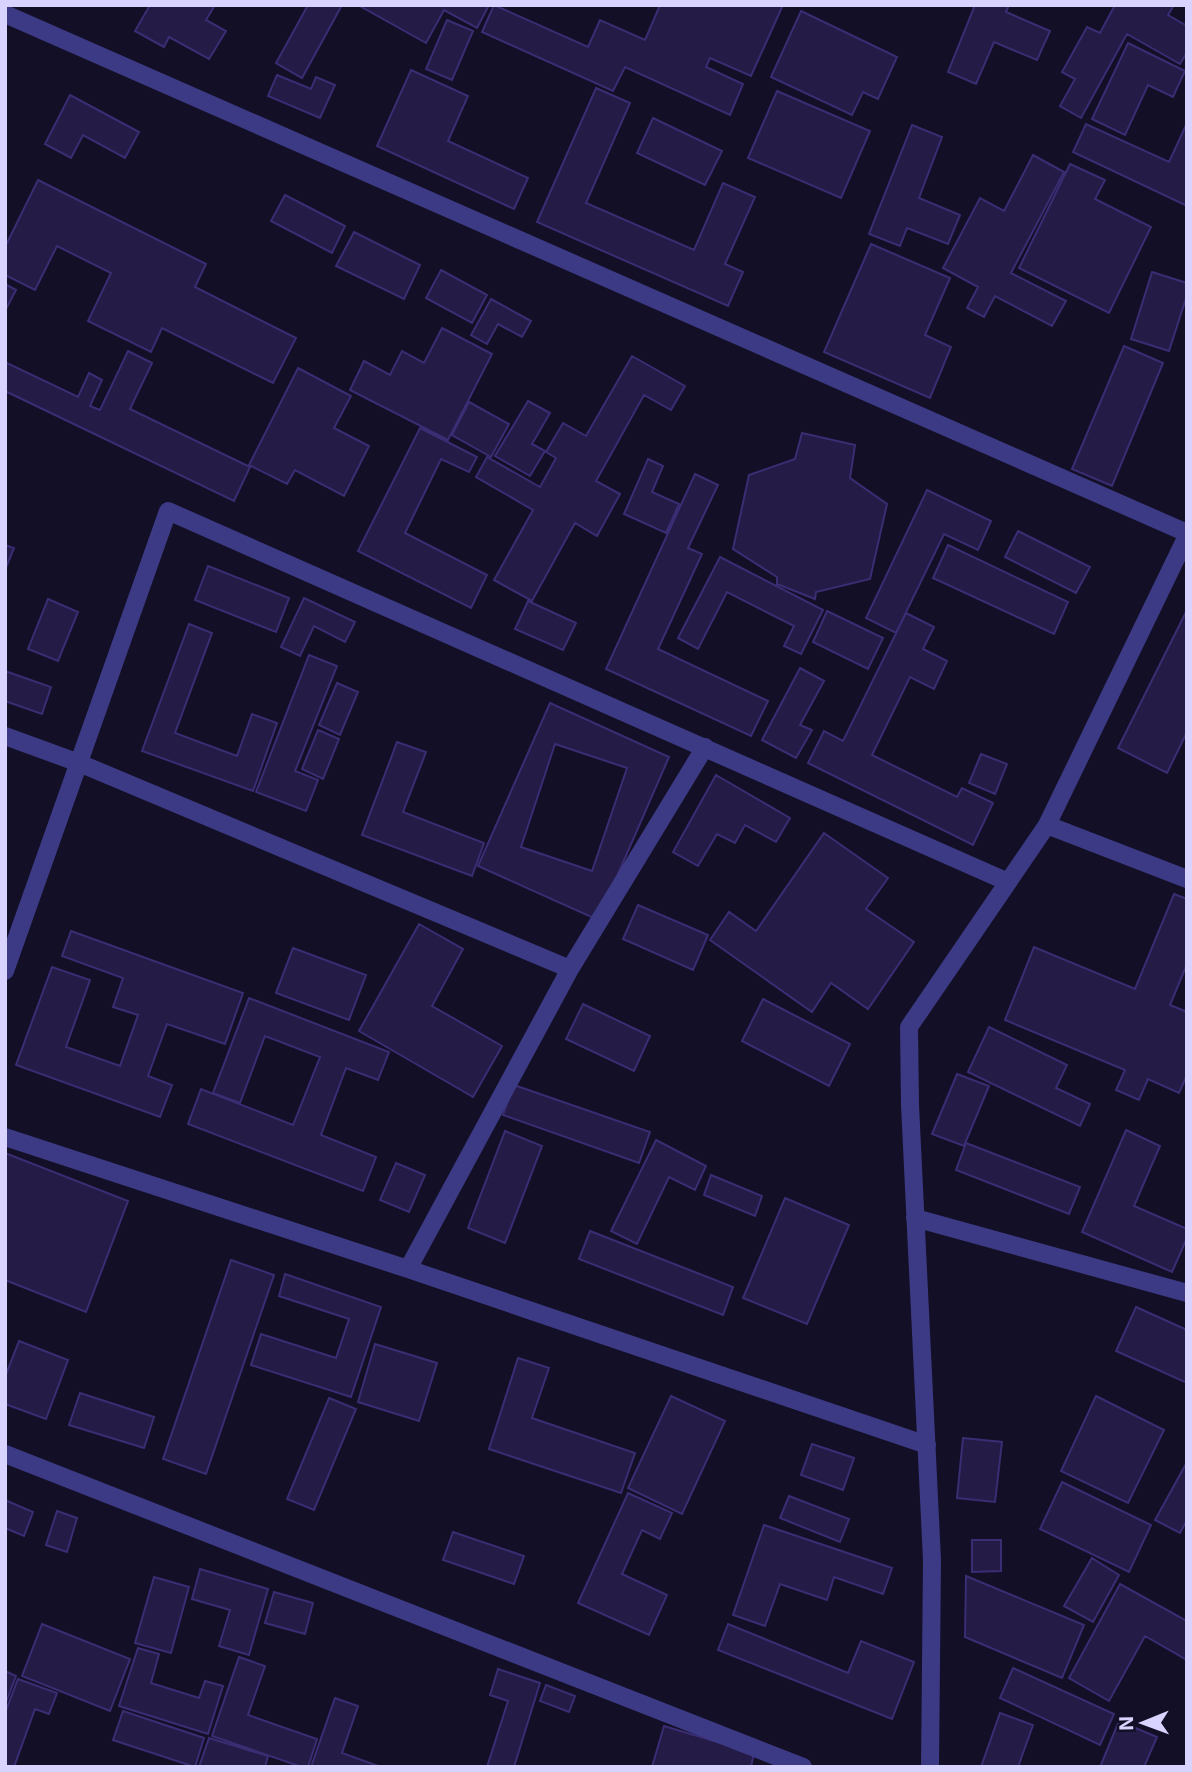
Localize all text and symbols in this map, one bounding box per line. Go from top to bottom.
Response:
north arrow [1108,1688,1178,1758]
text: N [1115,1716,1138,1731]

